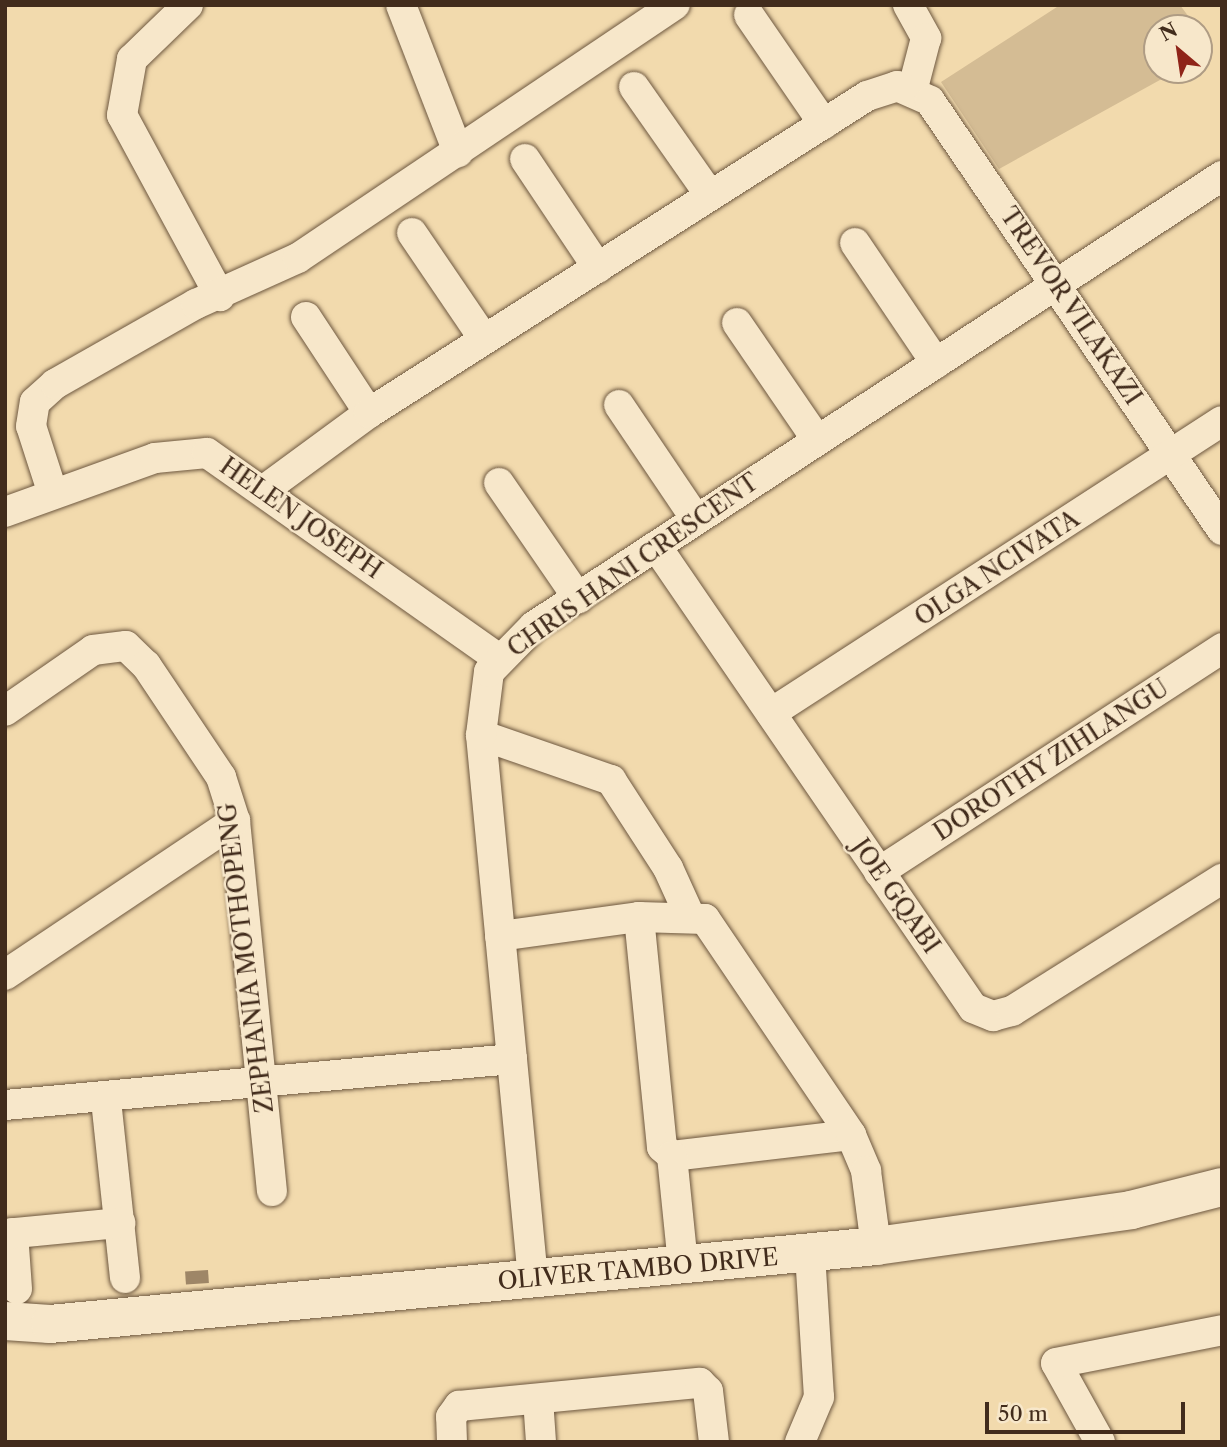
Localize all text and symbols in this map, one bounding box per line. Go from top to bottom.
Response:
north arrow [1143,14,1213,84]
text: N [1156,18,1181,46]
street label: TREVOR VILAKAZI [994,201,1148,411]
street label: HELEN JOSEPH [214,451,388,585]
street label: CHRIS HANI CRESCENT [502,467,764,663]
street label: OLGA NCIVATA [909,504,1085,632]
street label: DOROTHY ZIHLANGU [928,673,1174,847]
street label: ZEPHANIA MOTHOPENG [213,801,279,1115]
street label: JOE GQABI [846,833,946,959]
street label: OLIVER TAMBO DRIVE [496,1242,780,1296]
scale bar [989,1388,1188,1432]
text: 50 m [998,1401,1048,1426]

